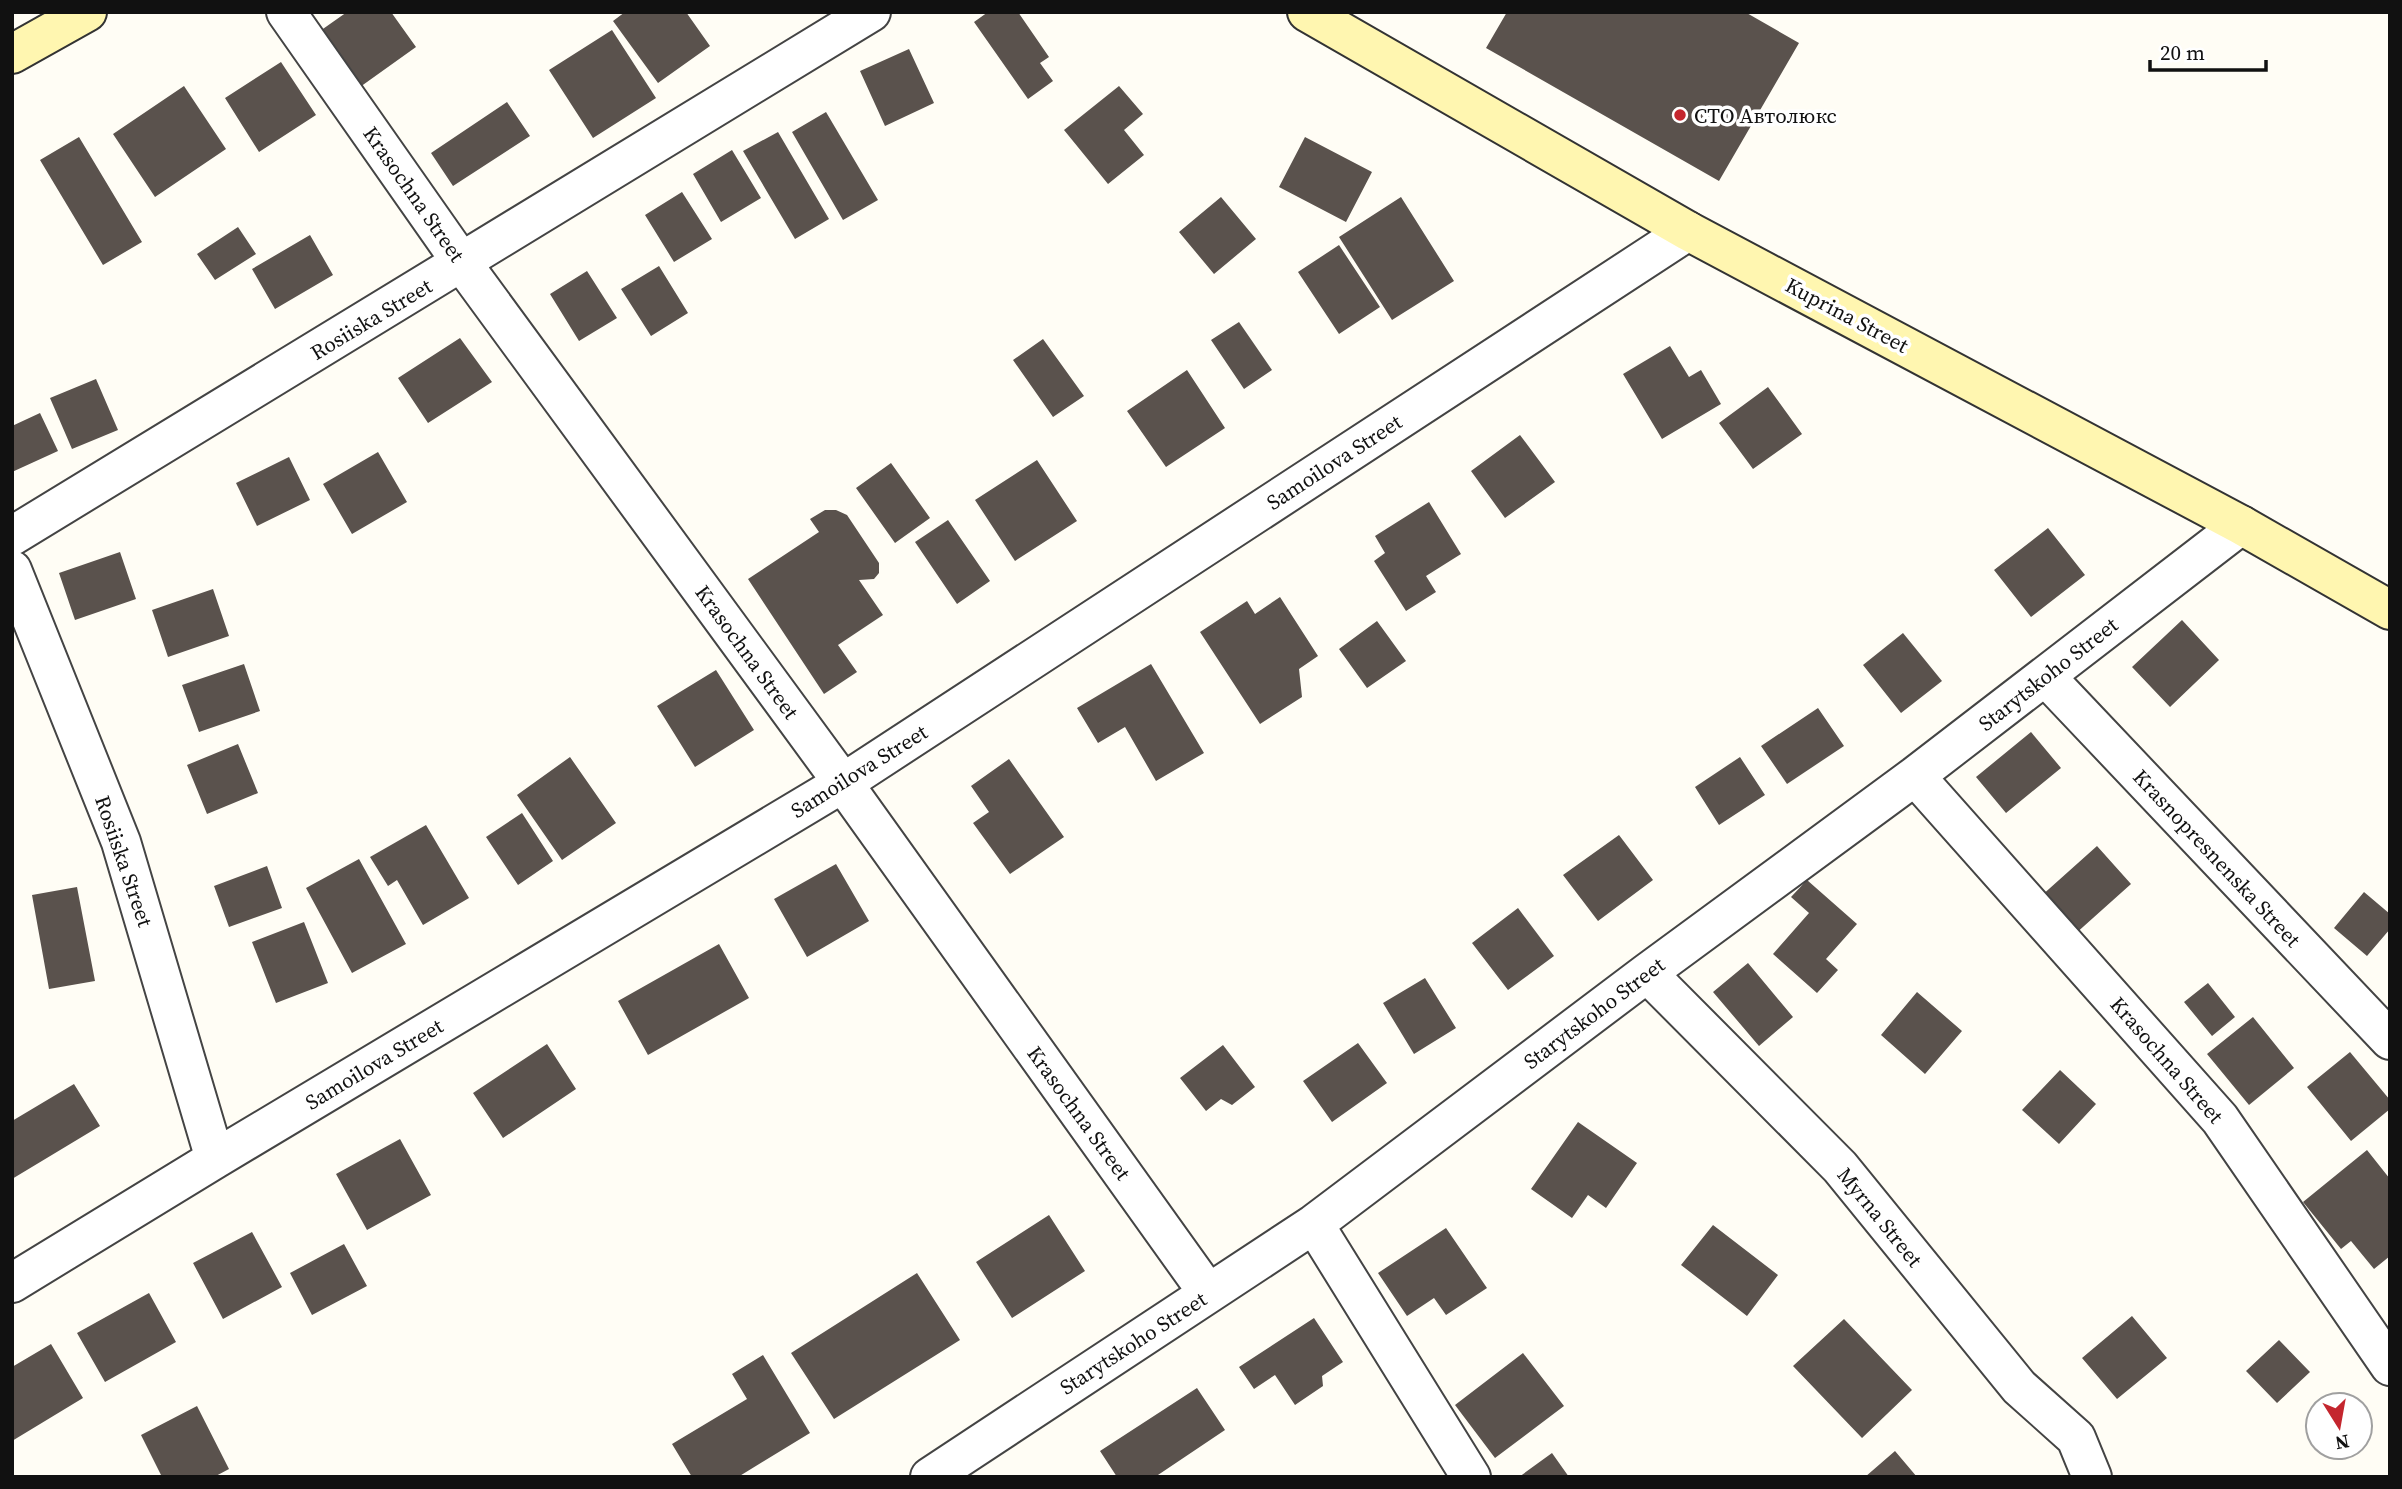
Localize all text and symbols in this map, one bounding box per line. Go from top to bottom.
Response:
scale bar [2150,28,2266,72]
text: 20 m [2160,38,2205,67]
place label: СТО Автолюкс [1694,101,1837,130]
marker: СТО Автолюкс [1672,107,1688,123]
street label: Krasochna Street [356,120,472,268]
street label: Kuprina Street [1780,270,1914,360]
street label: Rosiiska Street [305,271,437,367]
street label: Samoilova Street [1261,407,1407,517]
street label: Krasochna Street [688,579,806,725]
street label: Starytskoho Street [1972,610,2124,738]
street label: Samoilova Street [785,717,933,825]
street label: Krasnopresnenska Street [2127,763,2307,953]
street label: Rosiiska Street [88,792,160,931]
street label: Starytskoho Street [1518,950,1671,1076]
street label: Krasochna Street [2104,990,2230,1130]
street label: Samoilova Street [300,1011,448,1117]
street label: Krasochna Street [1020,1040,1138,1186]
street label: Myrna Street [1831,1161,1929,1273]
street label: Starytskoho Street [1054,1285,1212,1401]
north arrow [2304,1391,2374,1461]
text: N [2333,1429,2352,1457]

